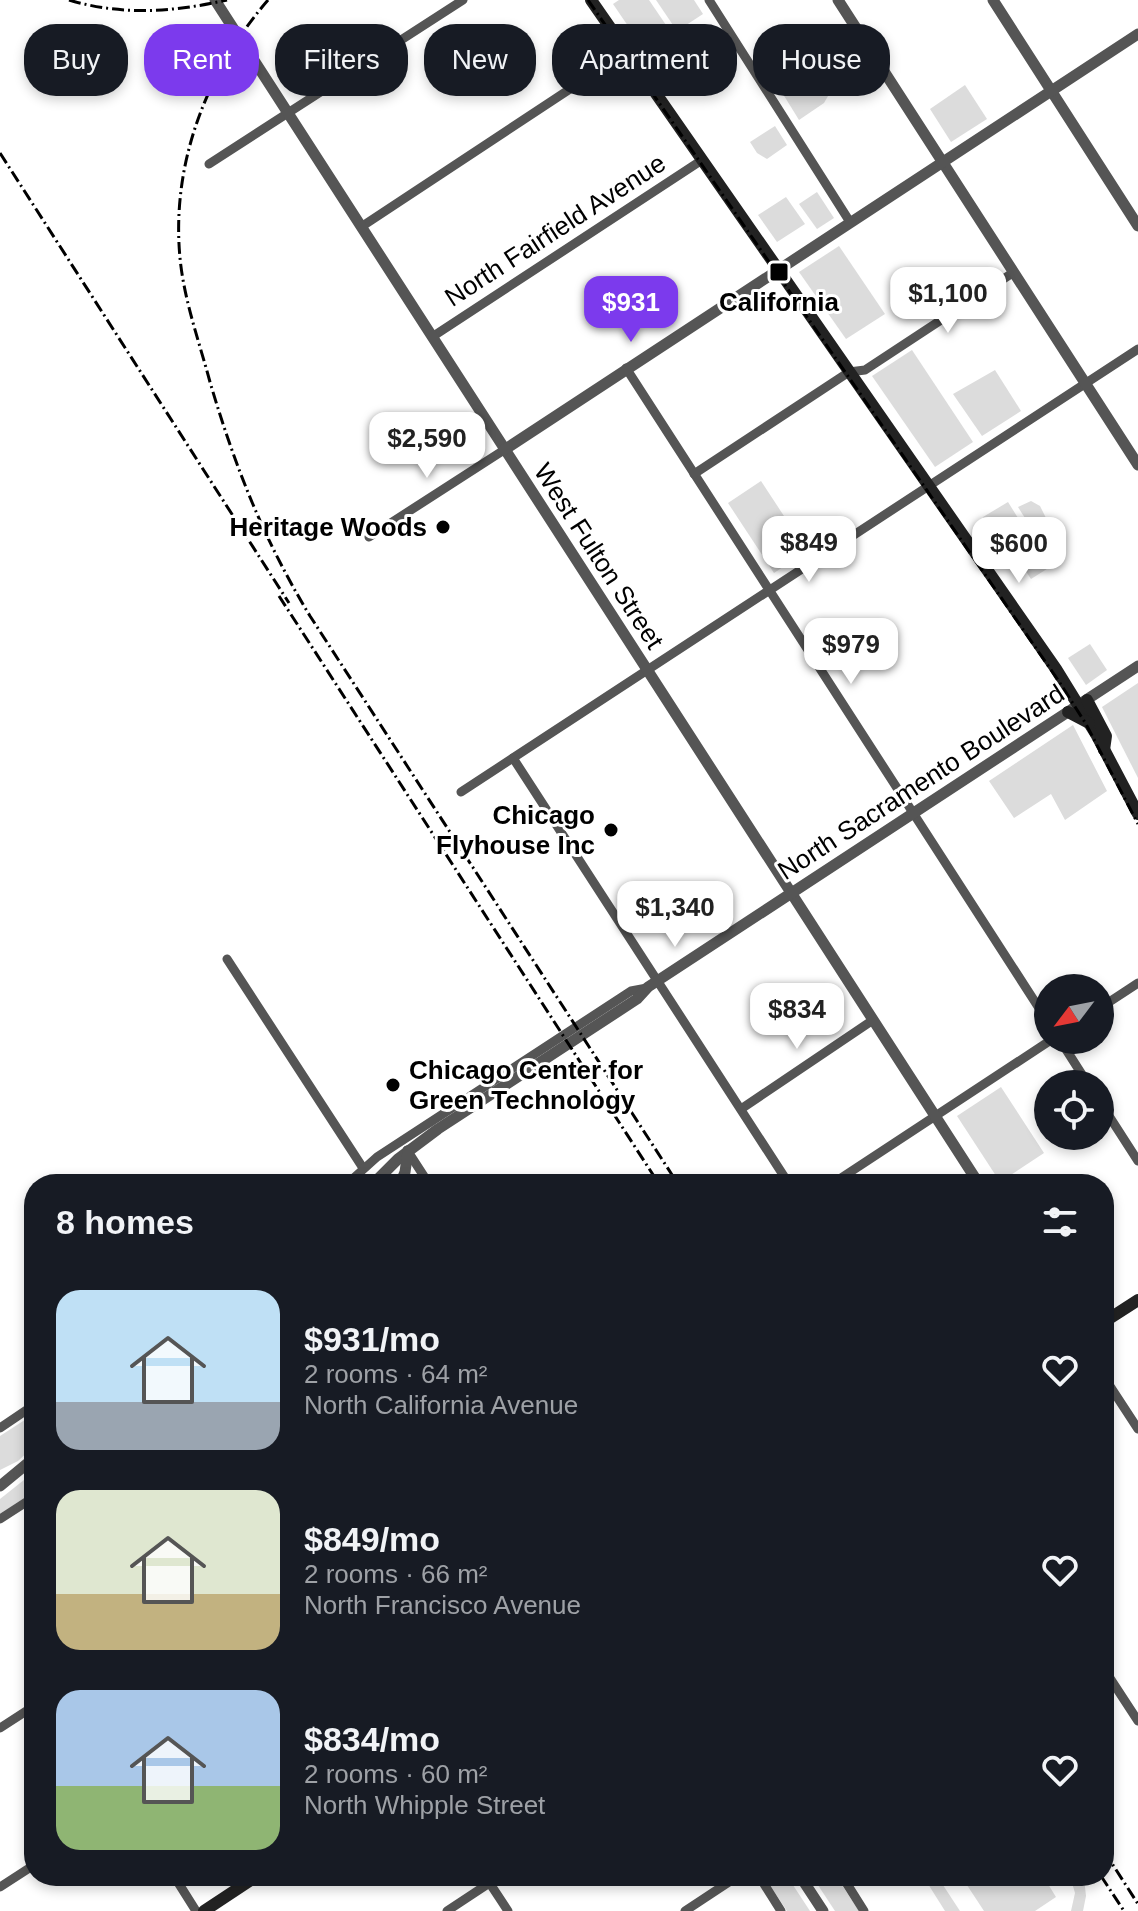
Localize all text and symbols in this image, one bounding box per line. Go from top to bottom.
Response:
chip: Buy [24,24,128,96]
chip: Rent [144,24,259,96]
chip: Filters [275,24,408,96]
chip: New [424,24,536,96]
chip: Apartment [552,24,737,96]
chip: House [753,24,890,96]
street label: North Fairfield Avenue [439,147,671,313]
marker: California [768,261,790,283]
pin: $1,100 [883,267,1013,335]
pin: $931 [584,276,678,344]
text: $1,100 [908,278,988,308]
text: $931 [602,287,660,317]
place label: California [719,287,839,317]
pin: $2,590 [362,412,492,480]
text: $2,590 [387,423,467,453]
street label: West Fulton Street [528,458,671,655]
place label: Heritage Woods [230,512,427,542]
pin: $849 [762,516,856,584]
pin: $600 [972,517,1066,585]
marker: Heritage Woods [434,518,452,536]
text: $849 [780,527,838,557]
text: $600 [990,528,1048,558]
pin: $979 [804,618,898,686]
text: $979 [822,629,880,659]
street label: North Sacramento Boulevard [772,678,1070,886]
place label: Chicago Flyhouse Inc [436,800,595,860]
marker: Chicago Flyhouse Inc [602,821,620,839]
pin: $1,340 [610,881,740,949]
text: $1,340 [635,892,715,922]
north arrow [1034,974,1114,1054]
map controls [1034,974,1114,1150]
pin: $834 [750,983,844,1051]
text: $834 [768,994,826,1024]
place label: Chicago Center for Green Technology [409,1055,643,1115]
button: locate [1034,1070,1114,1150]
marker: Chicago Center for Green Technology [384,1076,402,1094]
icon: filters [1038,1200,1082,1244]
text: 8 homes [56,1203,194,1241]
text: $931/mo [304,1320,440,1358]
icon: home [120,1322,216,1418]
icon: heart [1038,1348,1082,1392]
text: 2 rooms · 64 m² [304,1359,488,1389]
text: North California Avenue [304,1390,578,1420]
text: $849/mo [304,1520,440,1558]
icon: home [120,1522,216,1618]
icon: heart [1038,1548,1082,1592]
text: 2 rooms · 66 m² [304,1559,488,1589]
text: North Francisco Avenue [304,1590,581,1620]
text: $834/mo [304,1720,440,1758]
icon: home [120,1722,216,1818]
icon: heart [1038,1748,1082,1792]
text: 2 rooms · 60 m² [304,1759,488,1789]
text: North Whipple Street [304,1790,545,1820]

